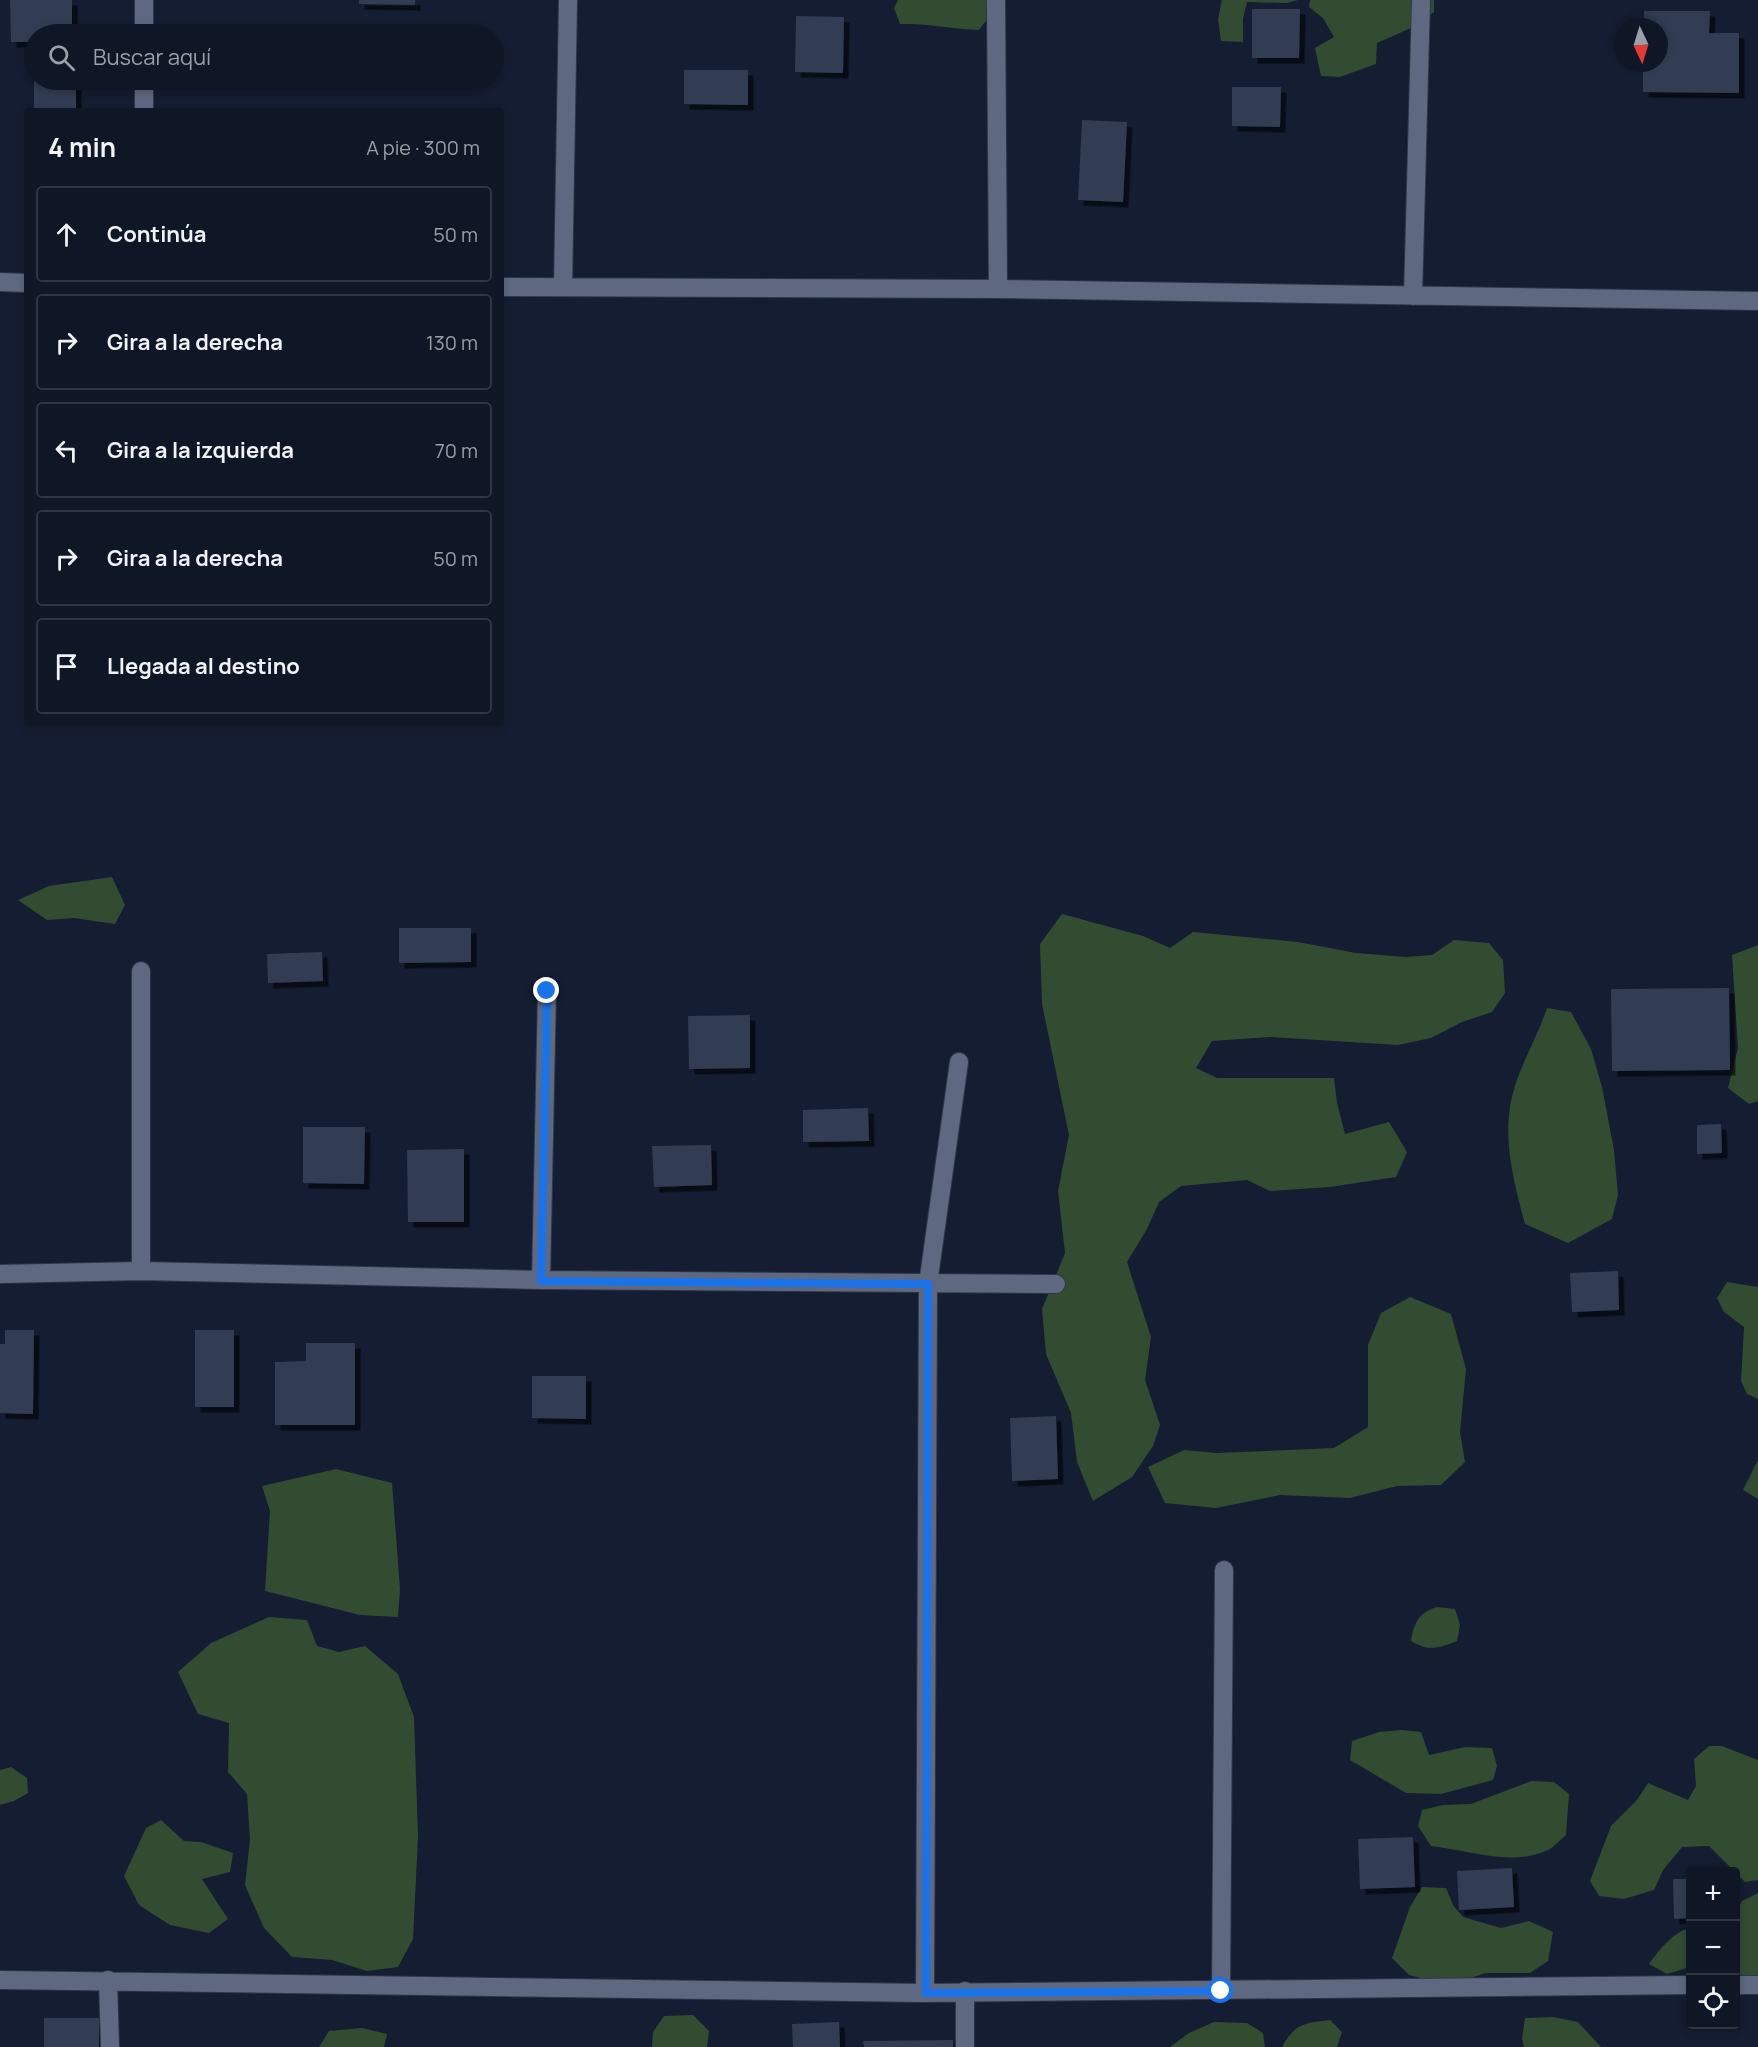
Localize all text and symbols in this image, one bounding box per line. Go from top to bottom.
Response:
north arrow [1614,18,1668,72]
search box [24,24,504,90]
icon: search [45,41,78,74]
text: Buscar aquí [93,42,211,72]
text: 4 min [48,129,116,165]
text: A pie · 300 m [366,134,480,161]
icon: ahead [50,218,83,251]
text: Continúa [107,219,207,249]
text: 50 m [433,221,478,248]
icon: right [50,326,83,359]
text: Gira a la derecha [107,327,283,357]
text: 130 m [426,329,478,356]
icon: left [50,434,83,467]
text: Gira a la izquierda [107,435,294,465]
text: 70 m [435,437,478,464]
icon: right [50,542,83,575]
text: Gira a la derecha [107,543,283,573]
text: 50 m [433,545,478,572]
icon: arrive [50,650,83,683]
text: Llegada al destino [107,651,300,681]
route end [533,977,559,1003]
map controls [1686,1867,1740,2029]
button: + [1686,1867,1740,1921]
button: − [1686,1921,1740,1975]
button: locate [1686,1975,1740,2029]
route start [1207,1977,1233,2003]

